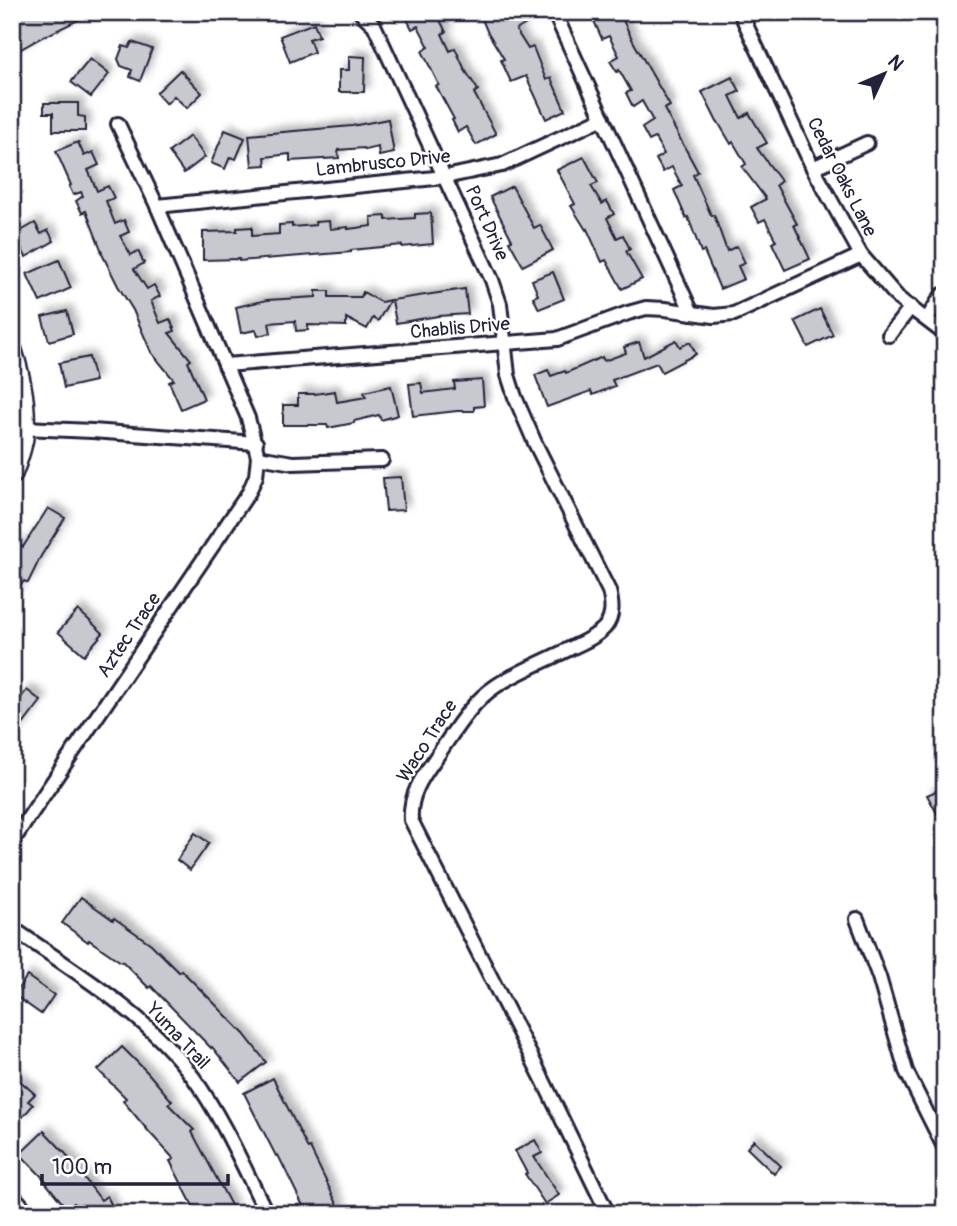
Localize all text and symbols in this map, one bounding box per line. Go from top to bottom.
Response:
north arrow [848,38,918,108]
text: N [882,50,909,76]
street label: Cedar Oaks Lane [802,113,883,241]
street label: Lambrusco Drive [315,144,452,182]
street label: Port Drive [460,182,514,265]
street label: Chablis Drive [409,312,511,344]
street label: Aztec Trace [92,587,167,682]
street label: Waco Trace [391,695,463,787]
street label: Yuma Trail [140,997,215,1074]
scale bar [42,1142,228,1186]
text: 100 m [52,1154,112,1181]

